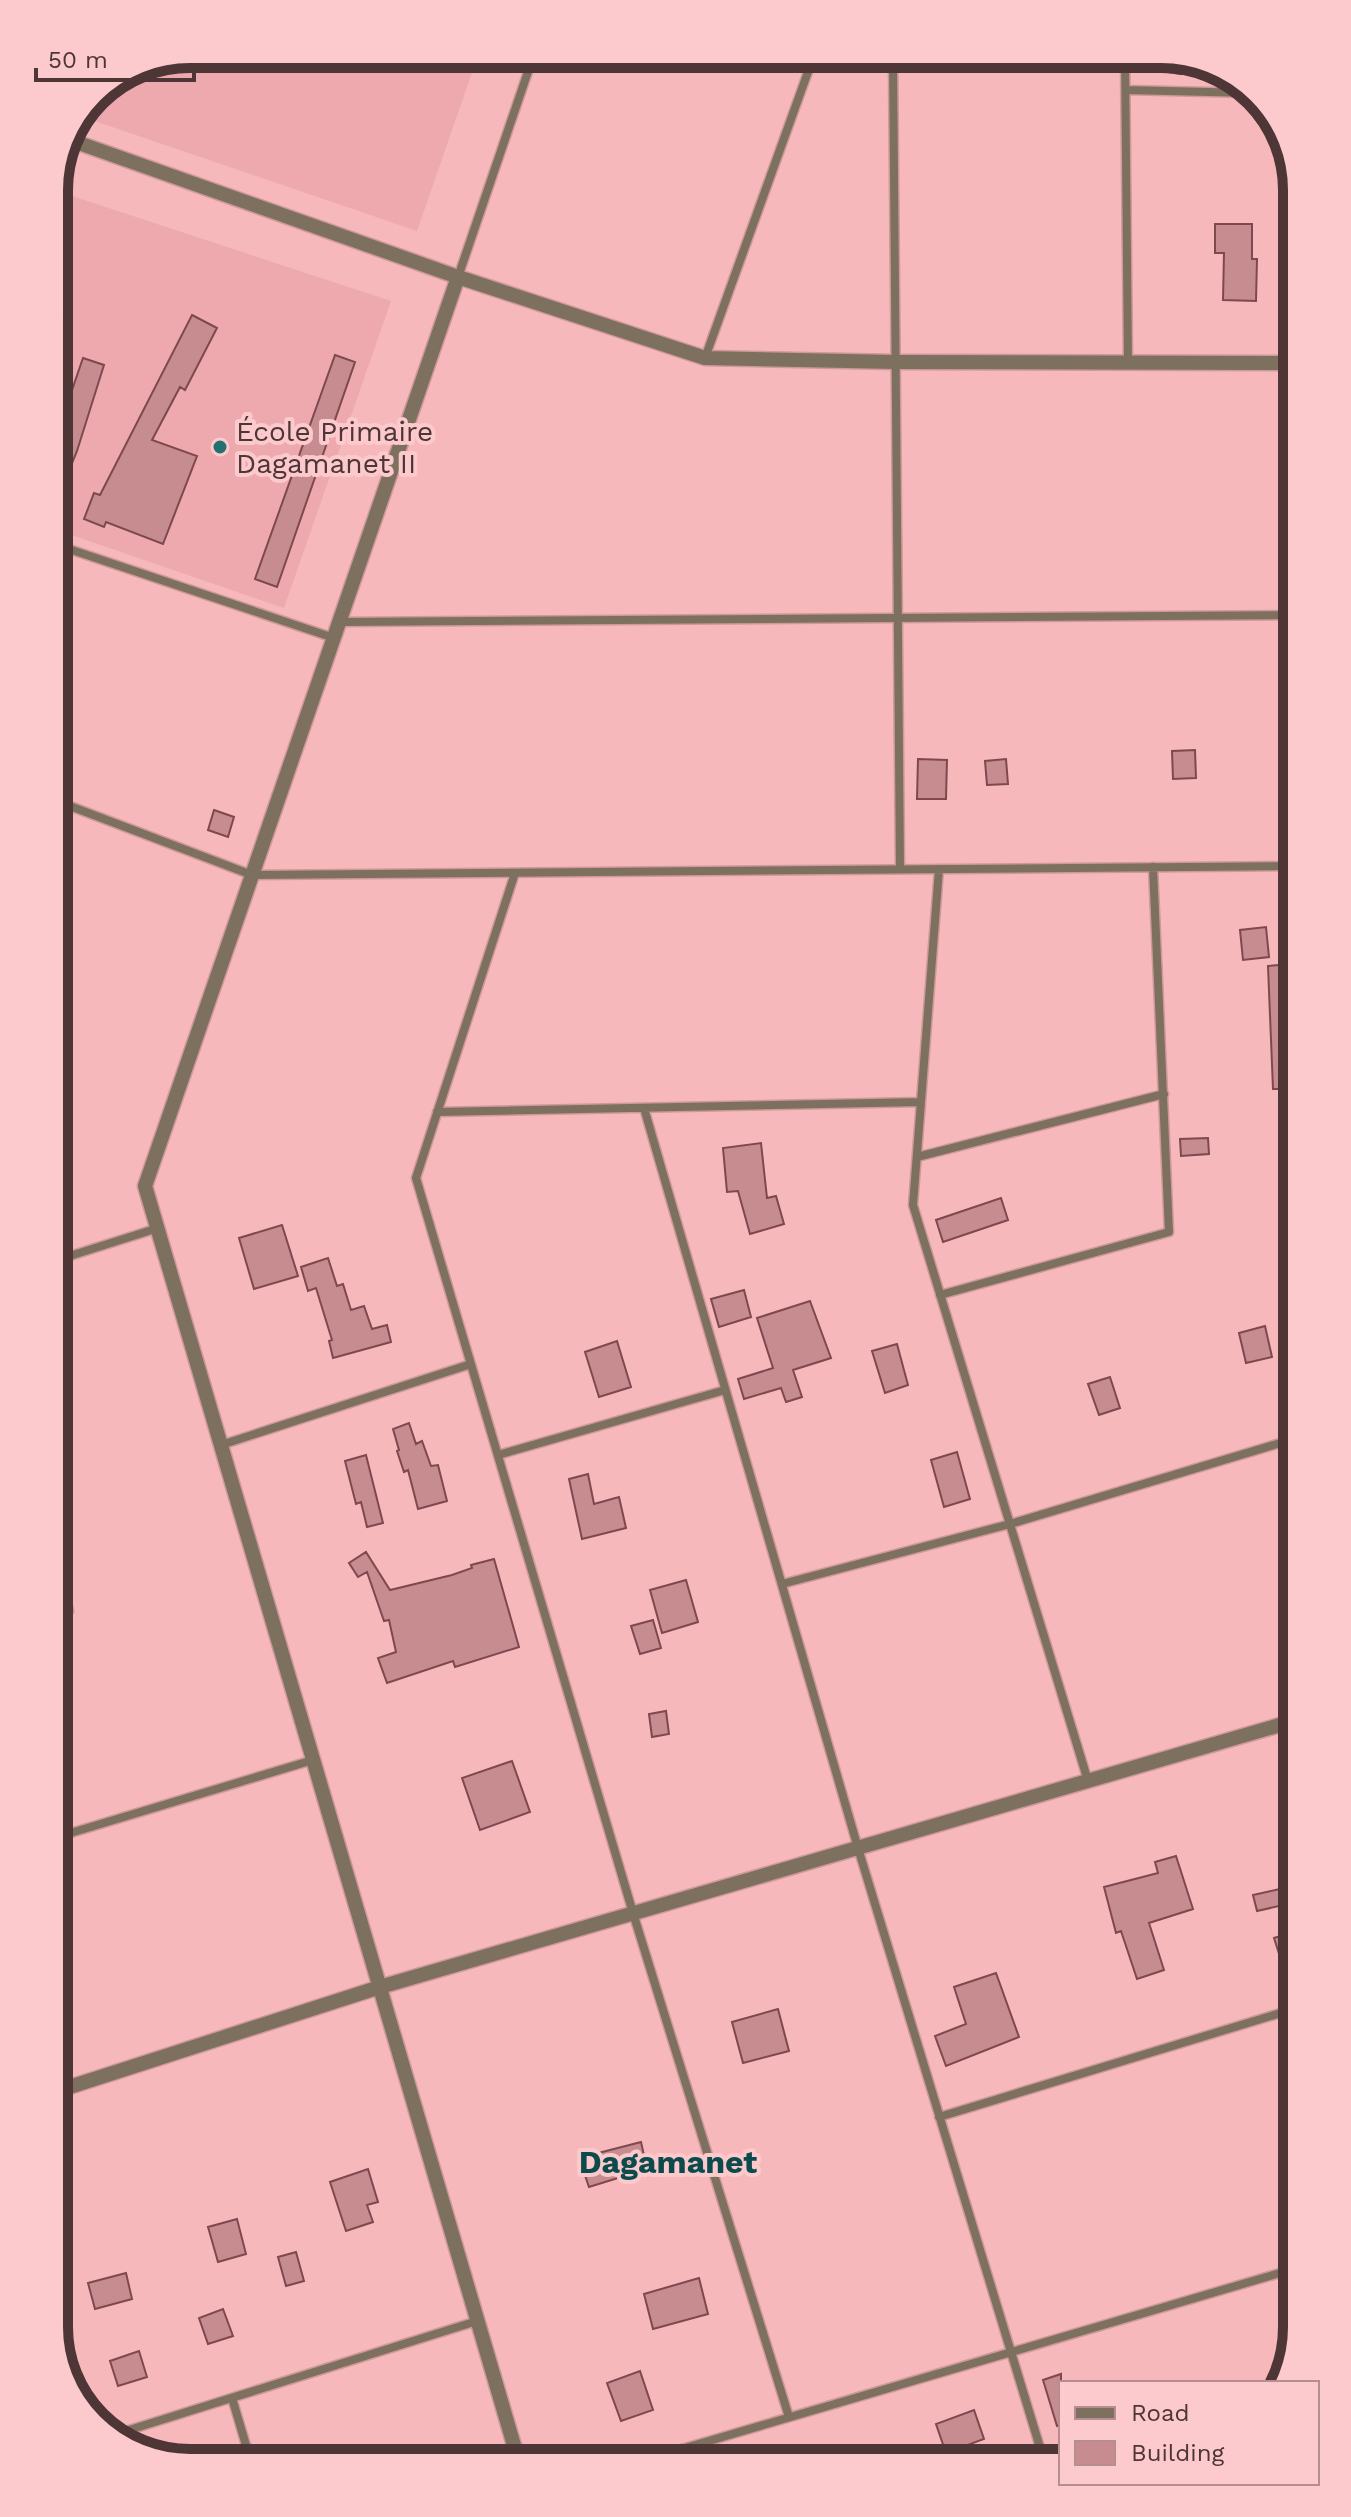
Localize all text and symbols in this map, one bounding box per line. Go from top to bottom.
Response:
scale bar [36,32,194,82]
text: 50 m [48,46,108,74]
place label: École Primaire Dagamanet II [236,415,433,480]
marker: École Primaire Dagamanet II [211,438,229,456]
district label: Dagamanet [579,2143,757,2181]
legend [1059,2381,1319,2485]
text: Road [1131,2399,1190,2427]
text: Building [1131,2439,1224,2467]

